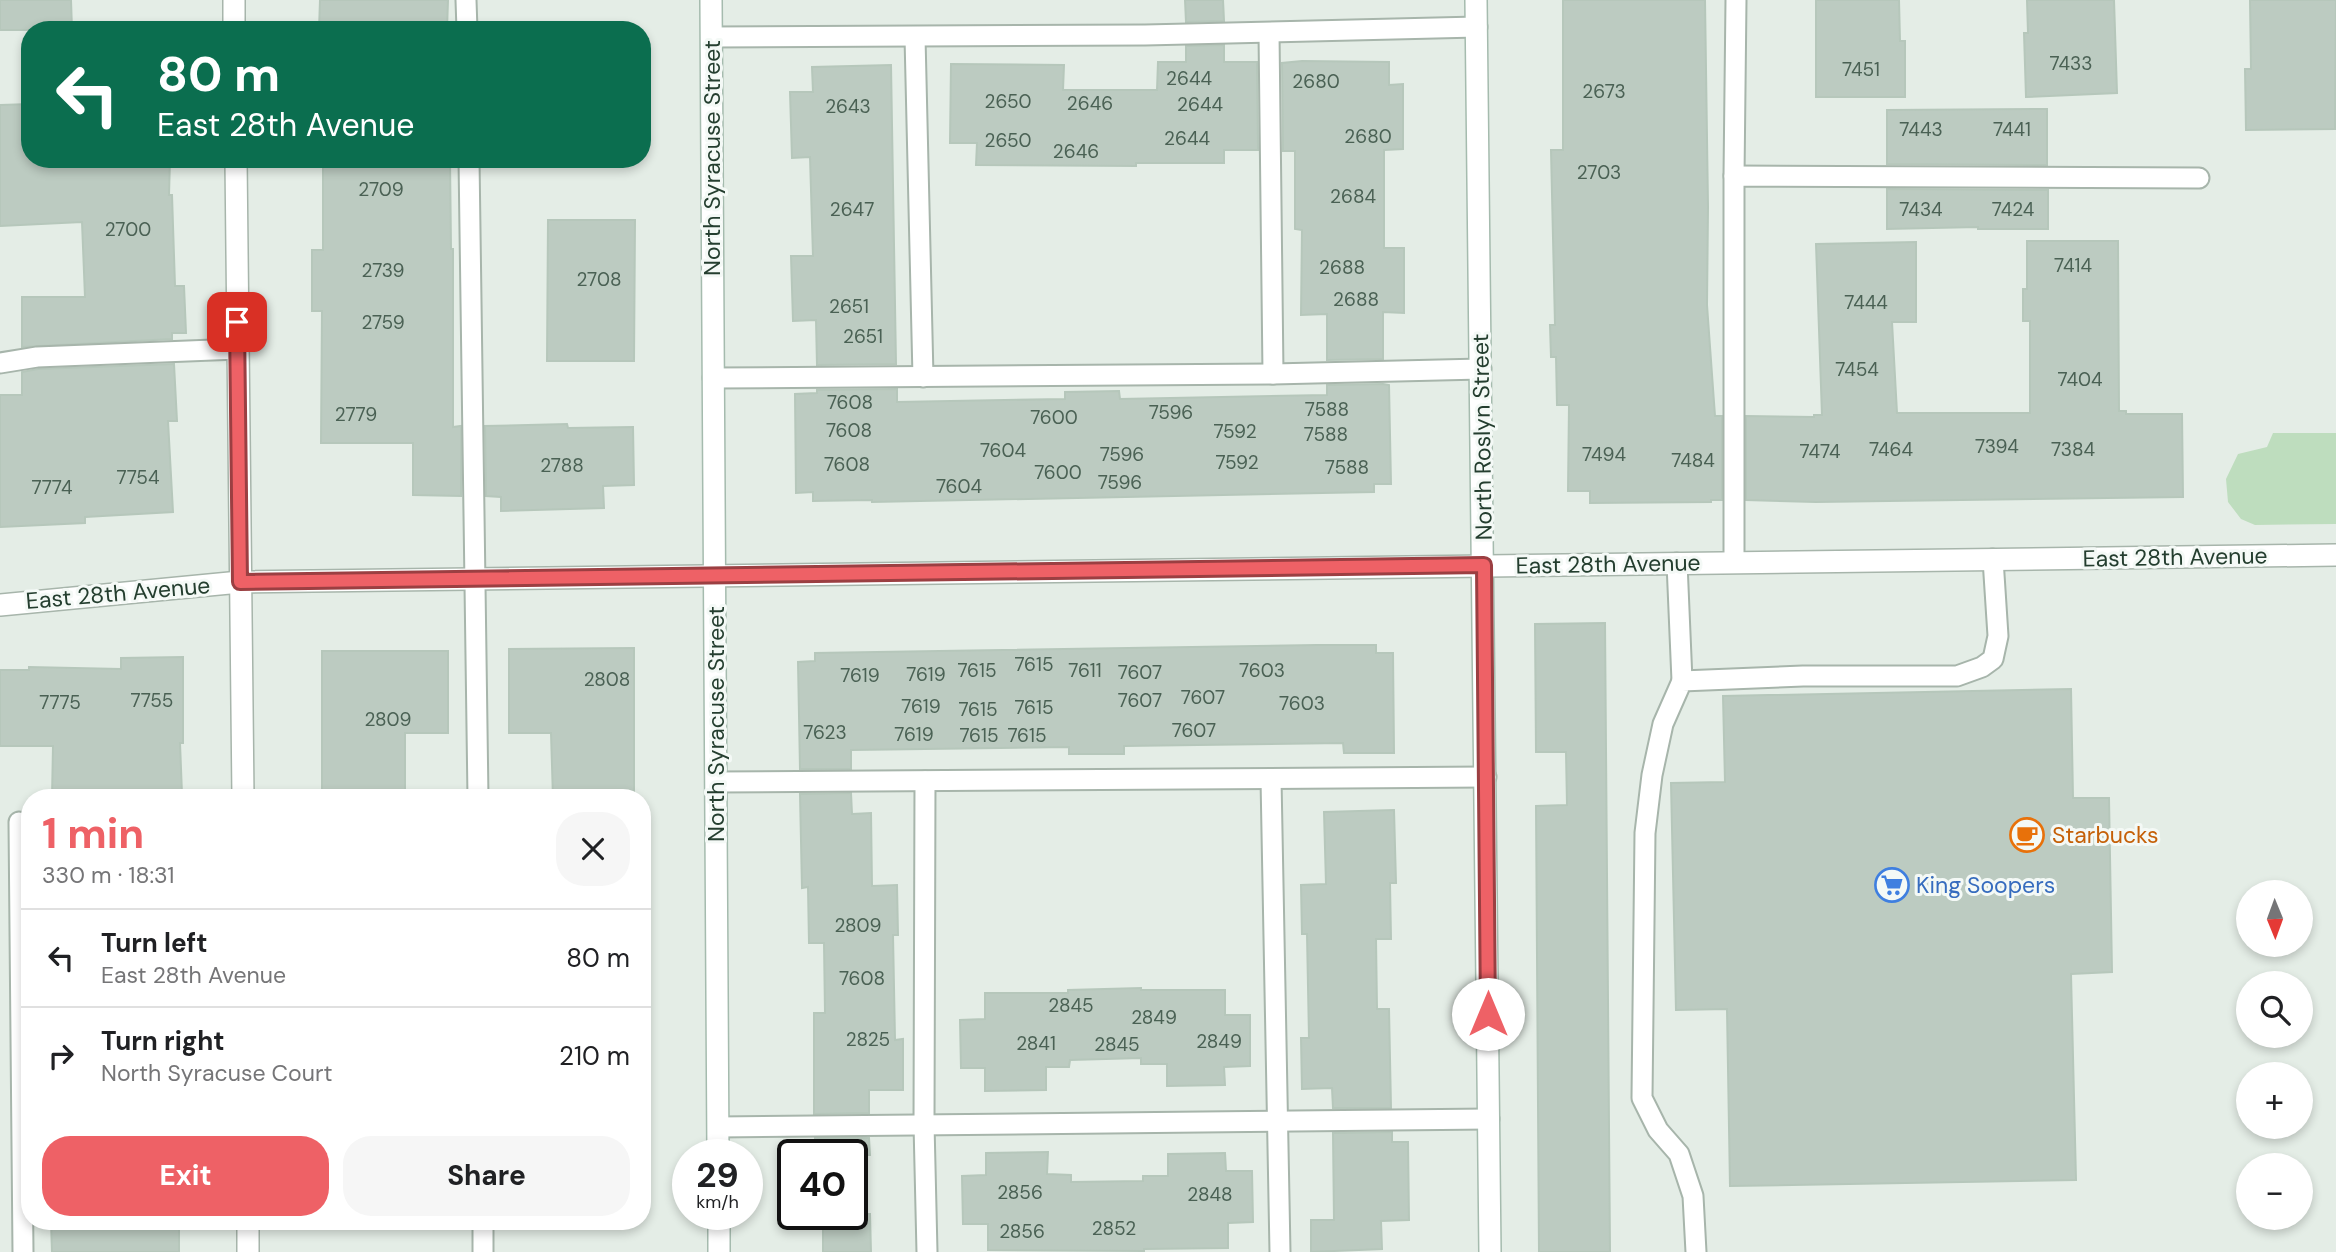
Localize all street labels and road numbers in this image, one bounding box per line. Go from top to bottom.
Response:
street label: North Syracuse Street [697,40,727,276]
street label: North Roslyn Street [1465,333,1499,541]
street label: East 28th Avenue [2082,540,2268,574]
street label: East 28th Avenue [1515,547,1701,581]
street label: East 28th Avenue [25,570,211,616]
street label: North Syracuse Street [701,606,731,842]

